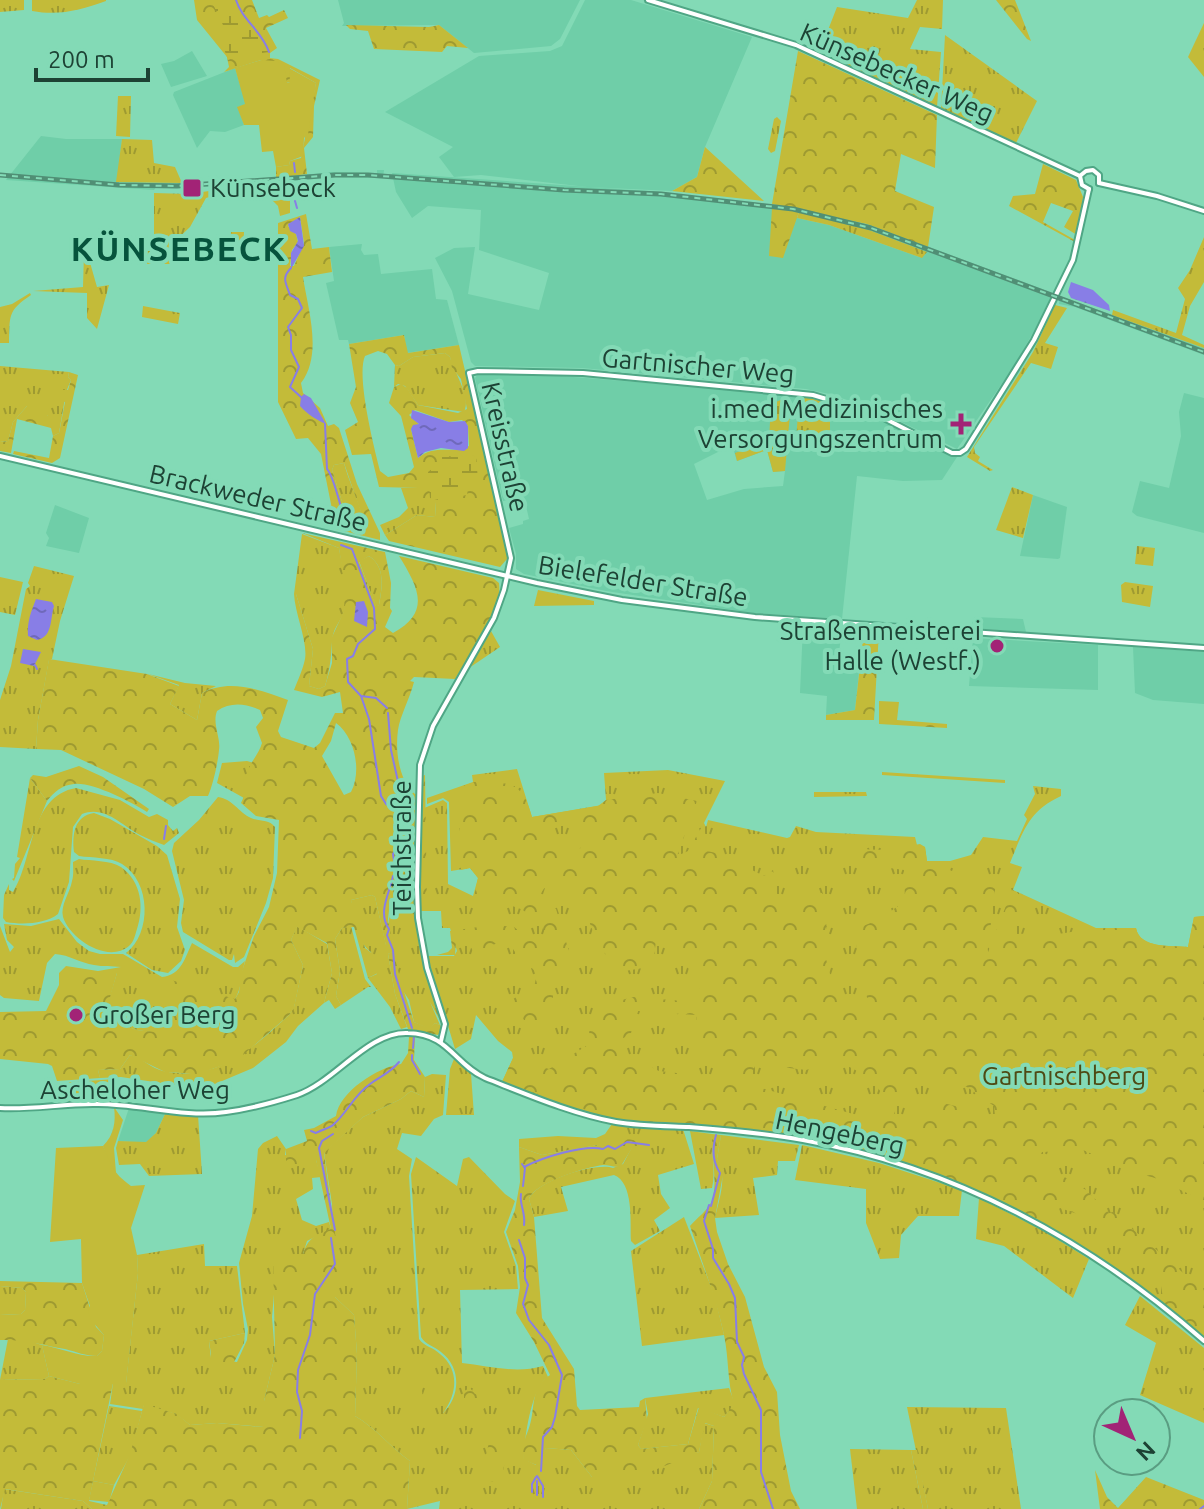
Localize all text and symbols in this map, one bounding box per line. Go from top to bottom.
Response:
street label: Künsebecker Weg [796,17,998,128]
scale bar [36,32,148,82]
text: 200 m [48,46,115,73]
place label: Künsebeck [210,173,336,202]
marker: Künsebeck [181,177,203,199]
district label: KÜNSEBECK [71,229,287,267]
street label: Gartnischer Weg [601,343,796,388]
street label: Kreisstraße [476,379,535,515]
place label: i.med Medizinisches Versorgungszentrum [698,394,943,453]
marker: i.med Medizinisches Versorgungszentrum [950,413,972,435]
street label: Brackweder Straße [147,458,369,537]
street label: Bielefelder Straße [536,550,750,611]
place label: Straßenmeisterei Halle (Westf.) [780,616,981,675]
marker: Straßenmeisterei Halle (Westf.) [988,637,1006,655]
street label: Teichstraße [387,780,416,916]
place label: Großer Berg [92,1000,236,1029]
marker: Großer Berg [67,1006,85,1024]
park label: Gartnischberg [982,1061,1146,1090]
street label: Ascheloher Weg [40,1075,230,1104]
street label: Hengeberg [773,1105,907,1160]
north arrow [1092,1397,1172,1477]
text: N [1132,1437,1161,1466]

